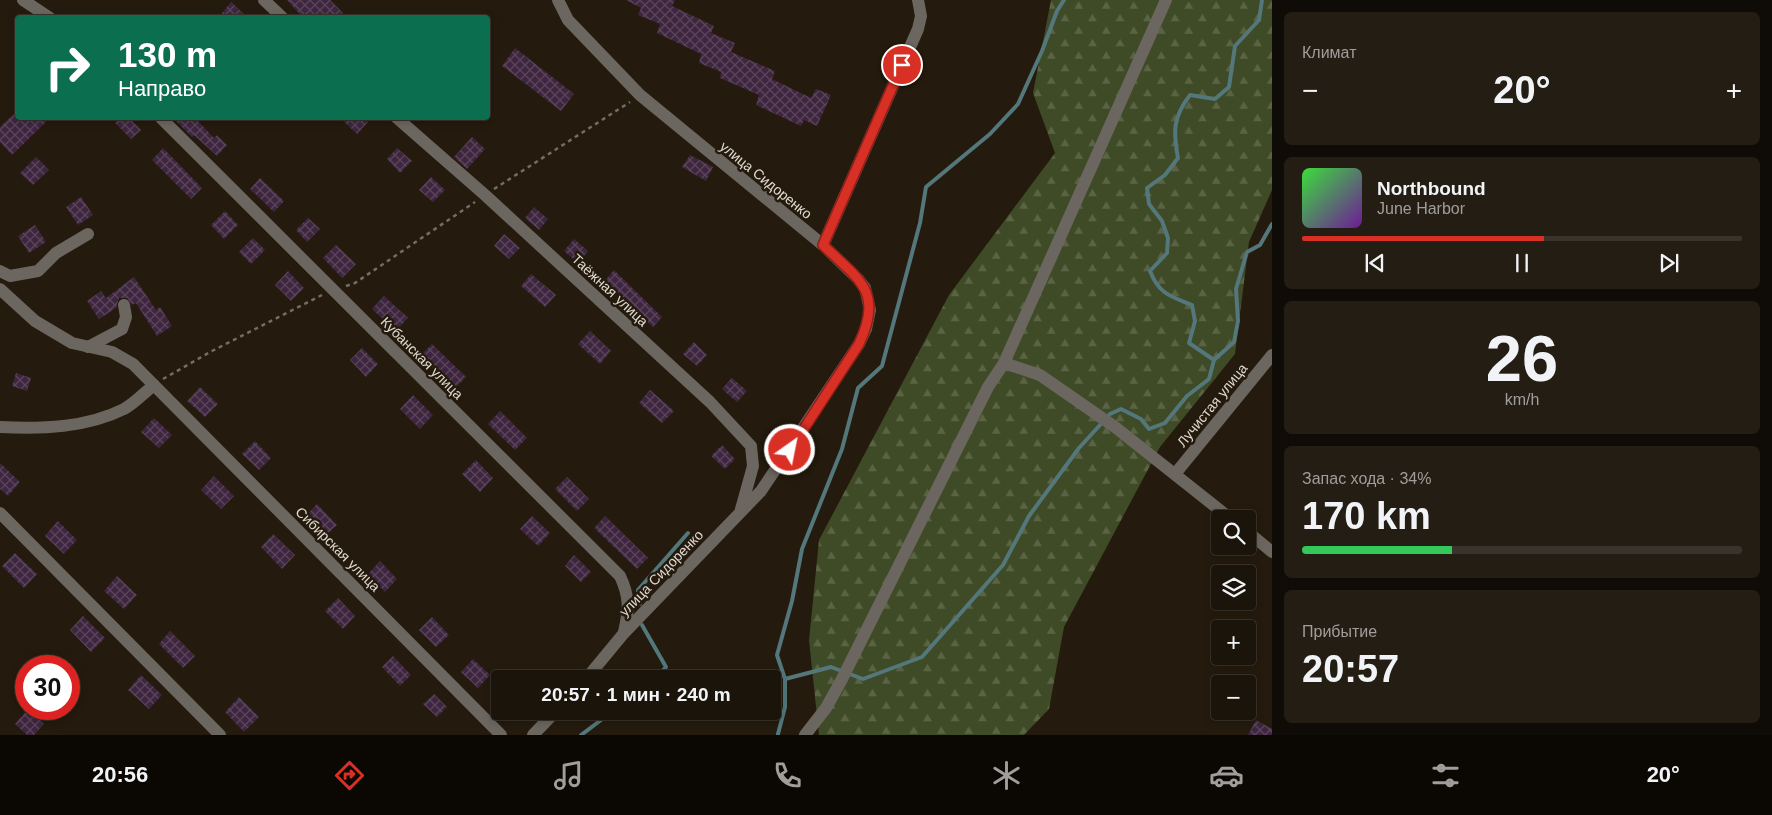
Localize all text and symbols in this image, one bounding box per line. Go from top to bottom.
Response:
icon: right [35,35,100,100]
text: 130 m [118,35,217,74]
pin [881,44,923,86]
text: Климат [1302,44,1356,61]
icon: arrive [888,51,916,79]
text: 20° [1493,69,1551,111]
text: − [1302,75,1318,106]
text: + [1726,75,1742,106]
text: Направо [118,76,206,101]
street label: улица Сидоренко [717,138,815,222]
text: Northbound [1377,178,1486,199]
text: June Harbor [1377,200,1465,217]
icon: previous [1361,249,1389,277]
icon: pause [1508,249,1536,277]
icon: next [1655,249,1683,277]
street label: Таёжная улица [569,251,652,330]
street label: Кубанская улица [378,314,467,403]
text: 26 [1486,322,1558,395]
street label: Лучистая улица [1174,360,1251,450]
text: km/h [1505,391,1539,408]
position arrow [763,423,815,475]
text: Запас хода · 34% [1302,470,1431,487]
text: 170 km [1302,495,1431,537]
street label: Сибирская улица [292,503,384,595]
map controls [1211,510,1256,720]
button: search [1211,510,1256,555]
street label: улица Сидоренко [616,526,706,619]
button: layers [1211,565,1256,610]
button: + [1211,620,1256,665]
text: Прибытие [1302,623,1377,640]
text: 20:57 [1302,648,1399,690]
speed limit sign: 30 [15,655,80,720]
button: − [1211,675,1256,720]
text: 20:57 · 1 мин · 240 m [541,684,731,705]
icon: directions [332,758,367,793]
icon: music [551,758,586,793]
icon: phone [770,758,805,793]
icon: climate [989,758,1024,793]
icon: car [1209,758,1244,793]
icon: filters [1428,758,1463,793]
text: 20:56 [92,762,148,787]
text: 20° [1647,762,1680,787]

